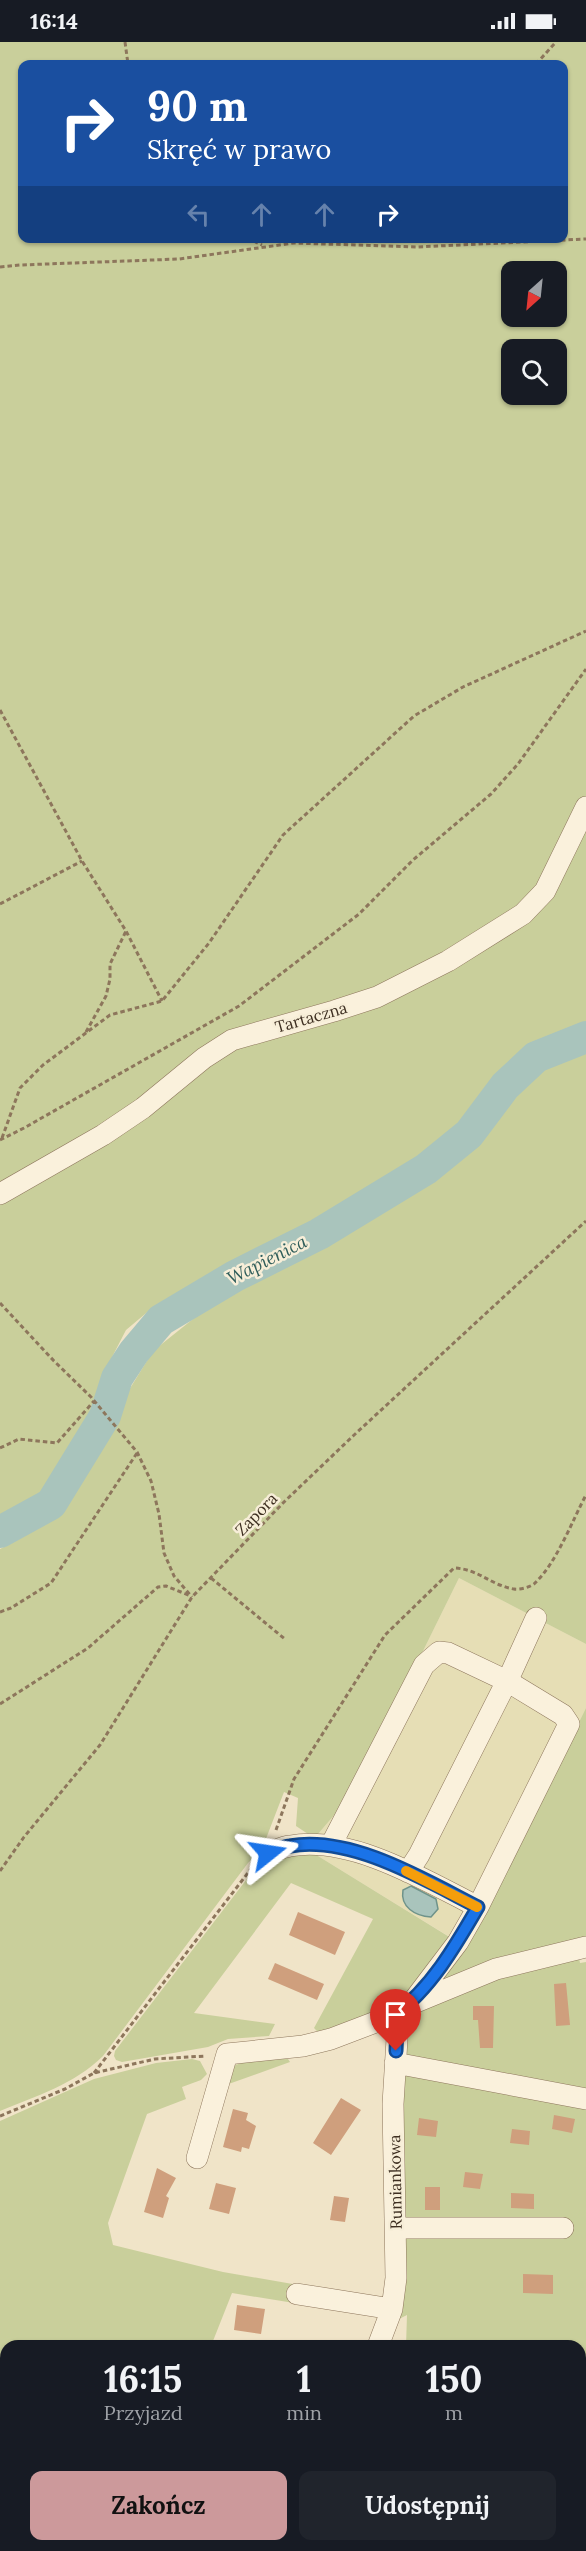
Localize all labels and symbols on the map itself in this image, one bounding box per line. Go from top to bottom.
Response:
north arrow [501,261,567,327]
street label: Tartaczna [273,997,349,1037]
water label: Wapienica [223,1230,311,1289]
street label: Zapora [231,1488,281,1540]
position arrow [236,1821,300,1885]
pin [370,1989,421,2051]
street label: Rumiankowa [384,2134,406,2230]

